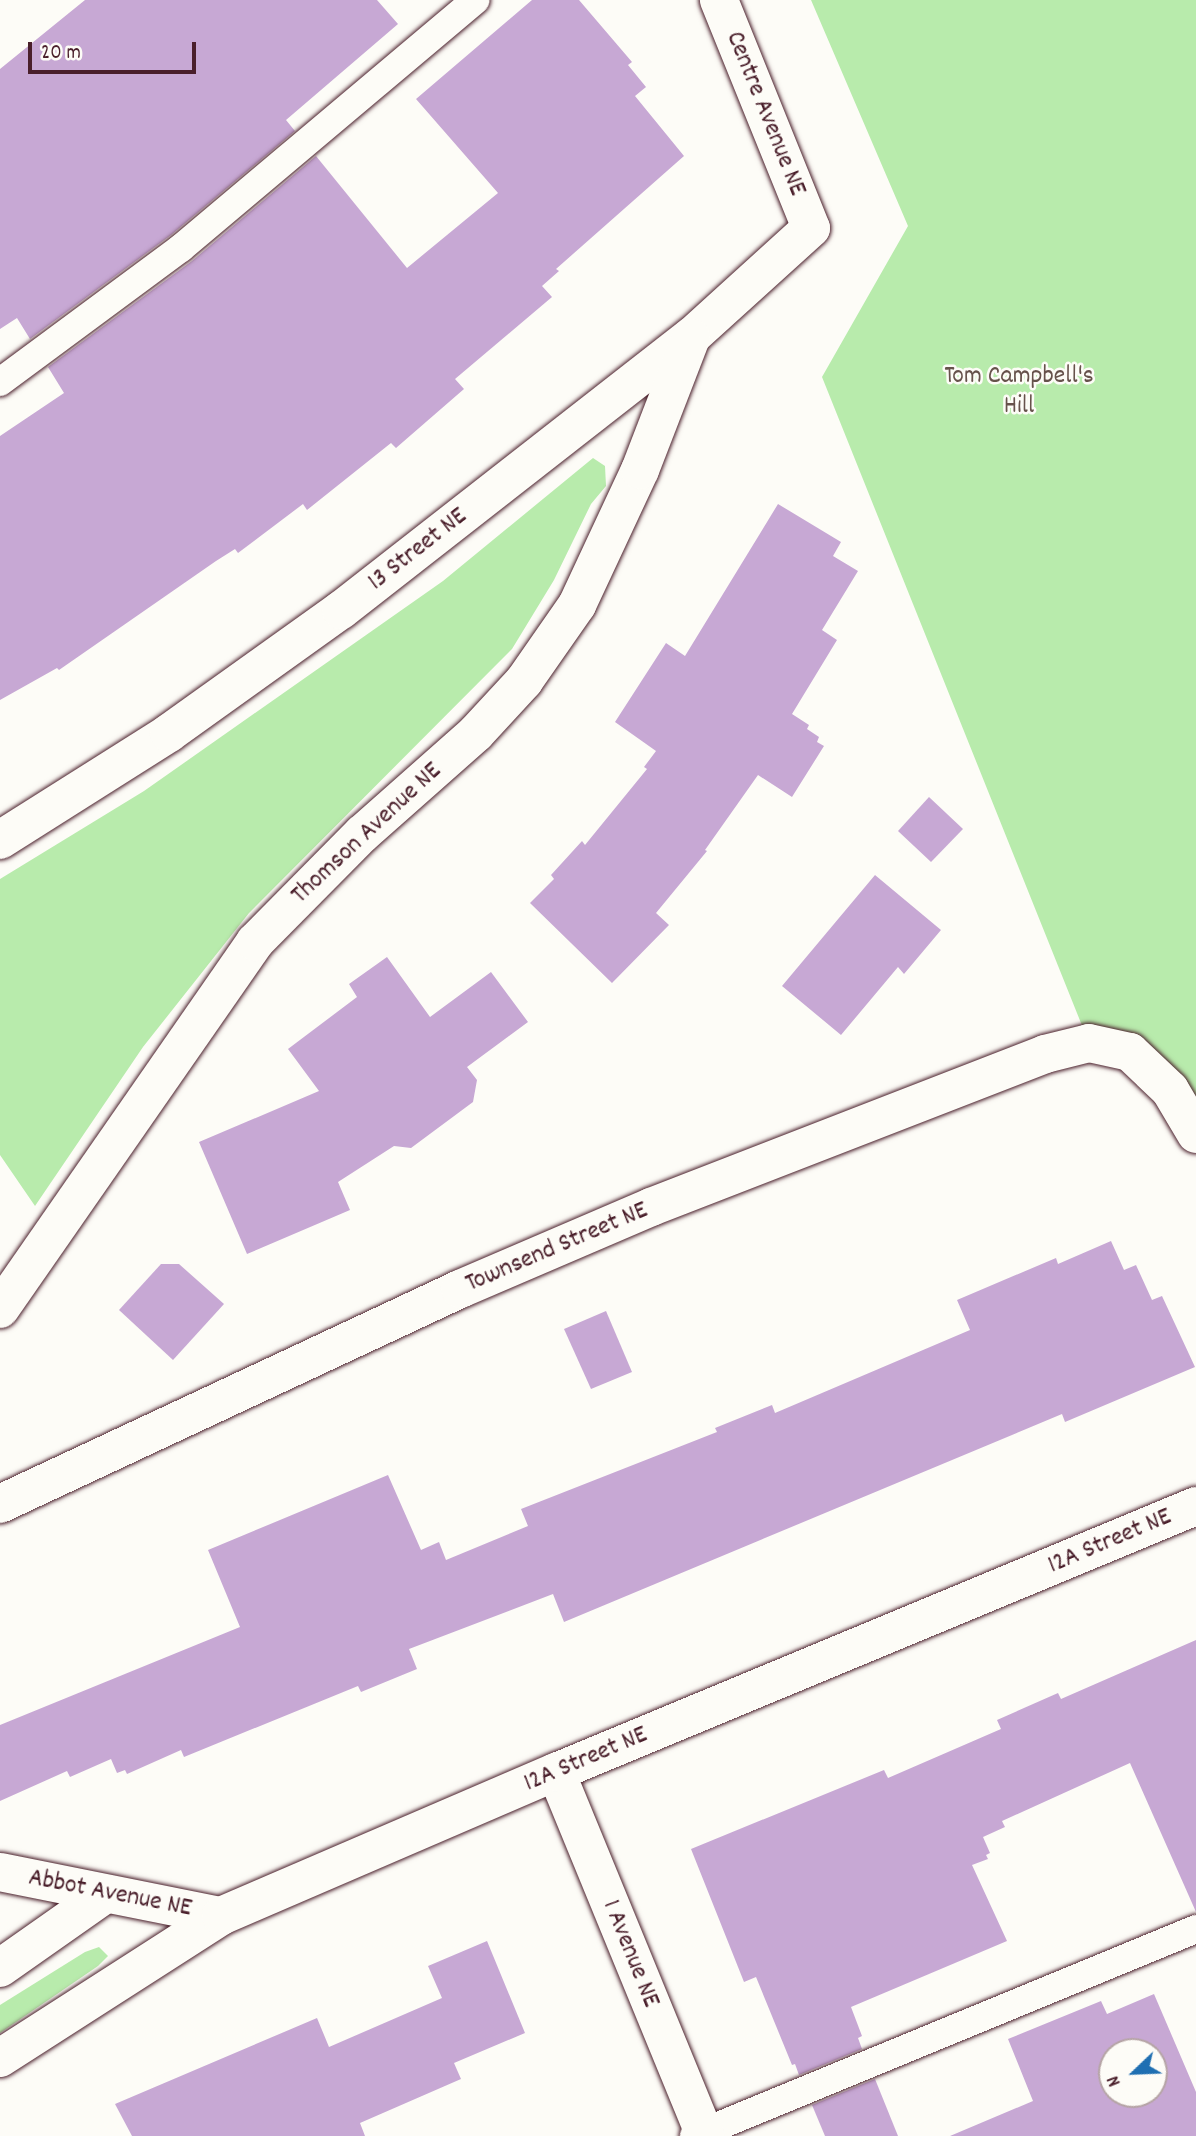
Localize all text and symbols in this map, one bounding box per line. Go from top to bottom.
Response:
street label: Centre Avenue NE [718,27,812,201]
scale bar [32,28,200,72]
text: 20 m [41,39,81,69]
park label: Tom Campbell's Hill [944,361,1094,422]
street label: 13 Street NE [362,502,474,598]
street label: Thomson Avenue NE [285,756,449,912]
street label: Townsend Street NE [461,1196,653,1300]
street label: 12A Street NE [1044,1502,1176,1582]
street label: 12A Street NE [520,1720,652,1800]
street label: Abbot Avenue NE [26,1863,194,1925]
street label: 1 Avenue NE [594,1896,666,2012]
north arrow [1098,2038,1168,2108]
text: N [1101,2071,1129,2090]

